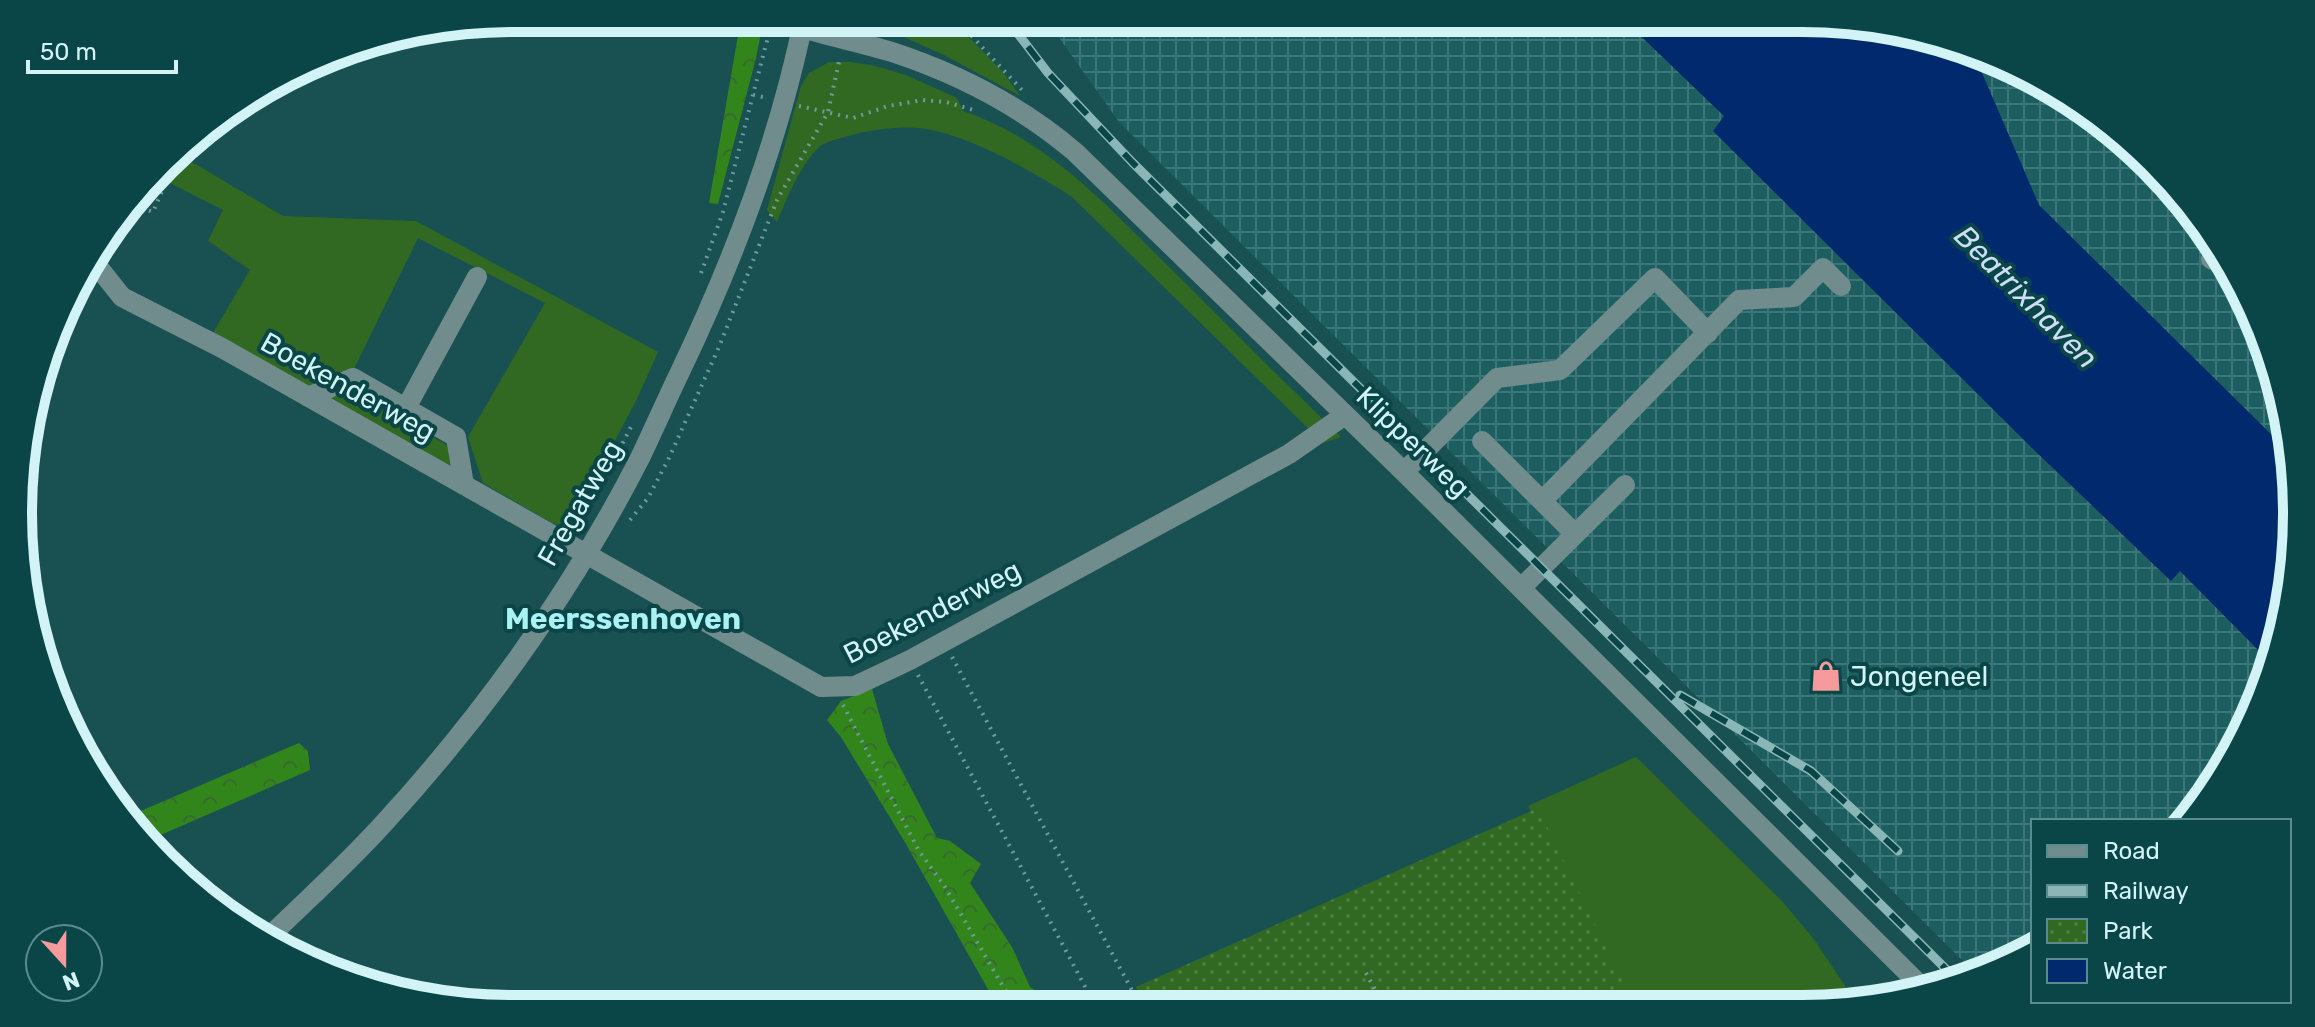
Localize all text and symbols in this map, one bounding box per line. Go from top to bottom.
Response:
scale bar [28,24,176,74]
text: 50 m [40,38,97,66]
water label: Beatrixhaven [1947,218,2105,376]
street label: Boekenderweg [255,325,441,449]
street label: Klipperweg [1350,380,1476,504]
street label: Fregatweg [531,434,629,572]
street label: Boekenderweg [838,553,1026,671]
district label: Meerssenhoven [505,601,741,637]
shop icon: Jongeneel [1809,659,1843,693]
place label: Jongeneel [1850,660,1988,693]
legend [2031,819,2291,1003]
text: Road [2103,837,2160,865]
text: Railway [2103,877,2189,905]
text: Park [2103,917,2154,945]
north arrow [24,923,104,1003]
text: Water [2103,957,2167,985]
text: N [59,966,83,997]

